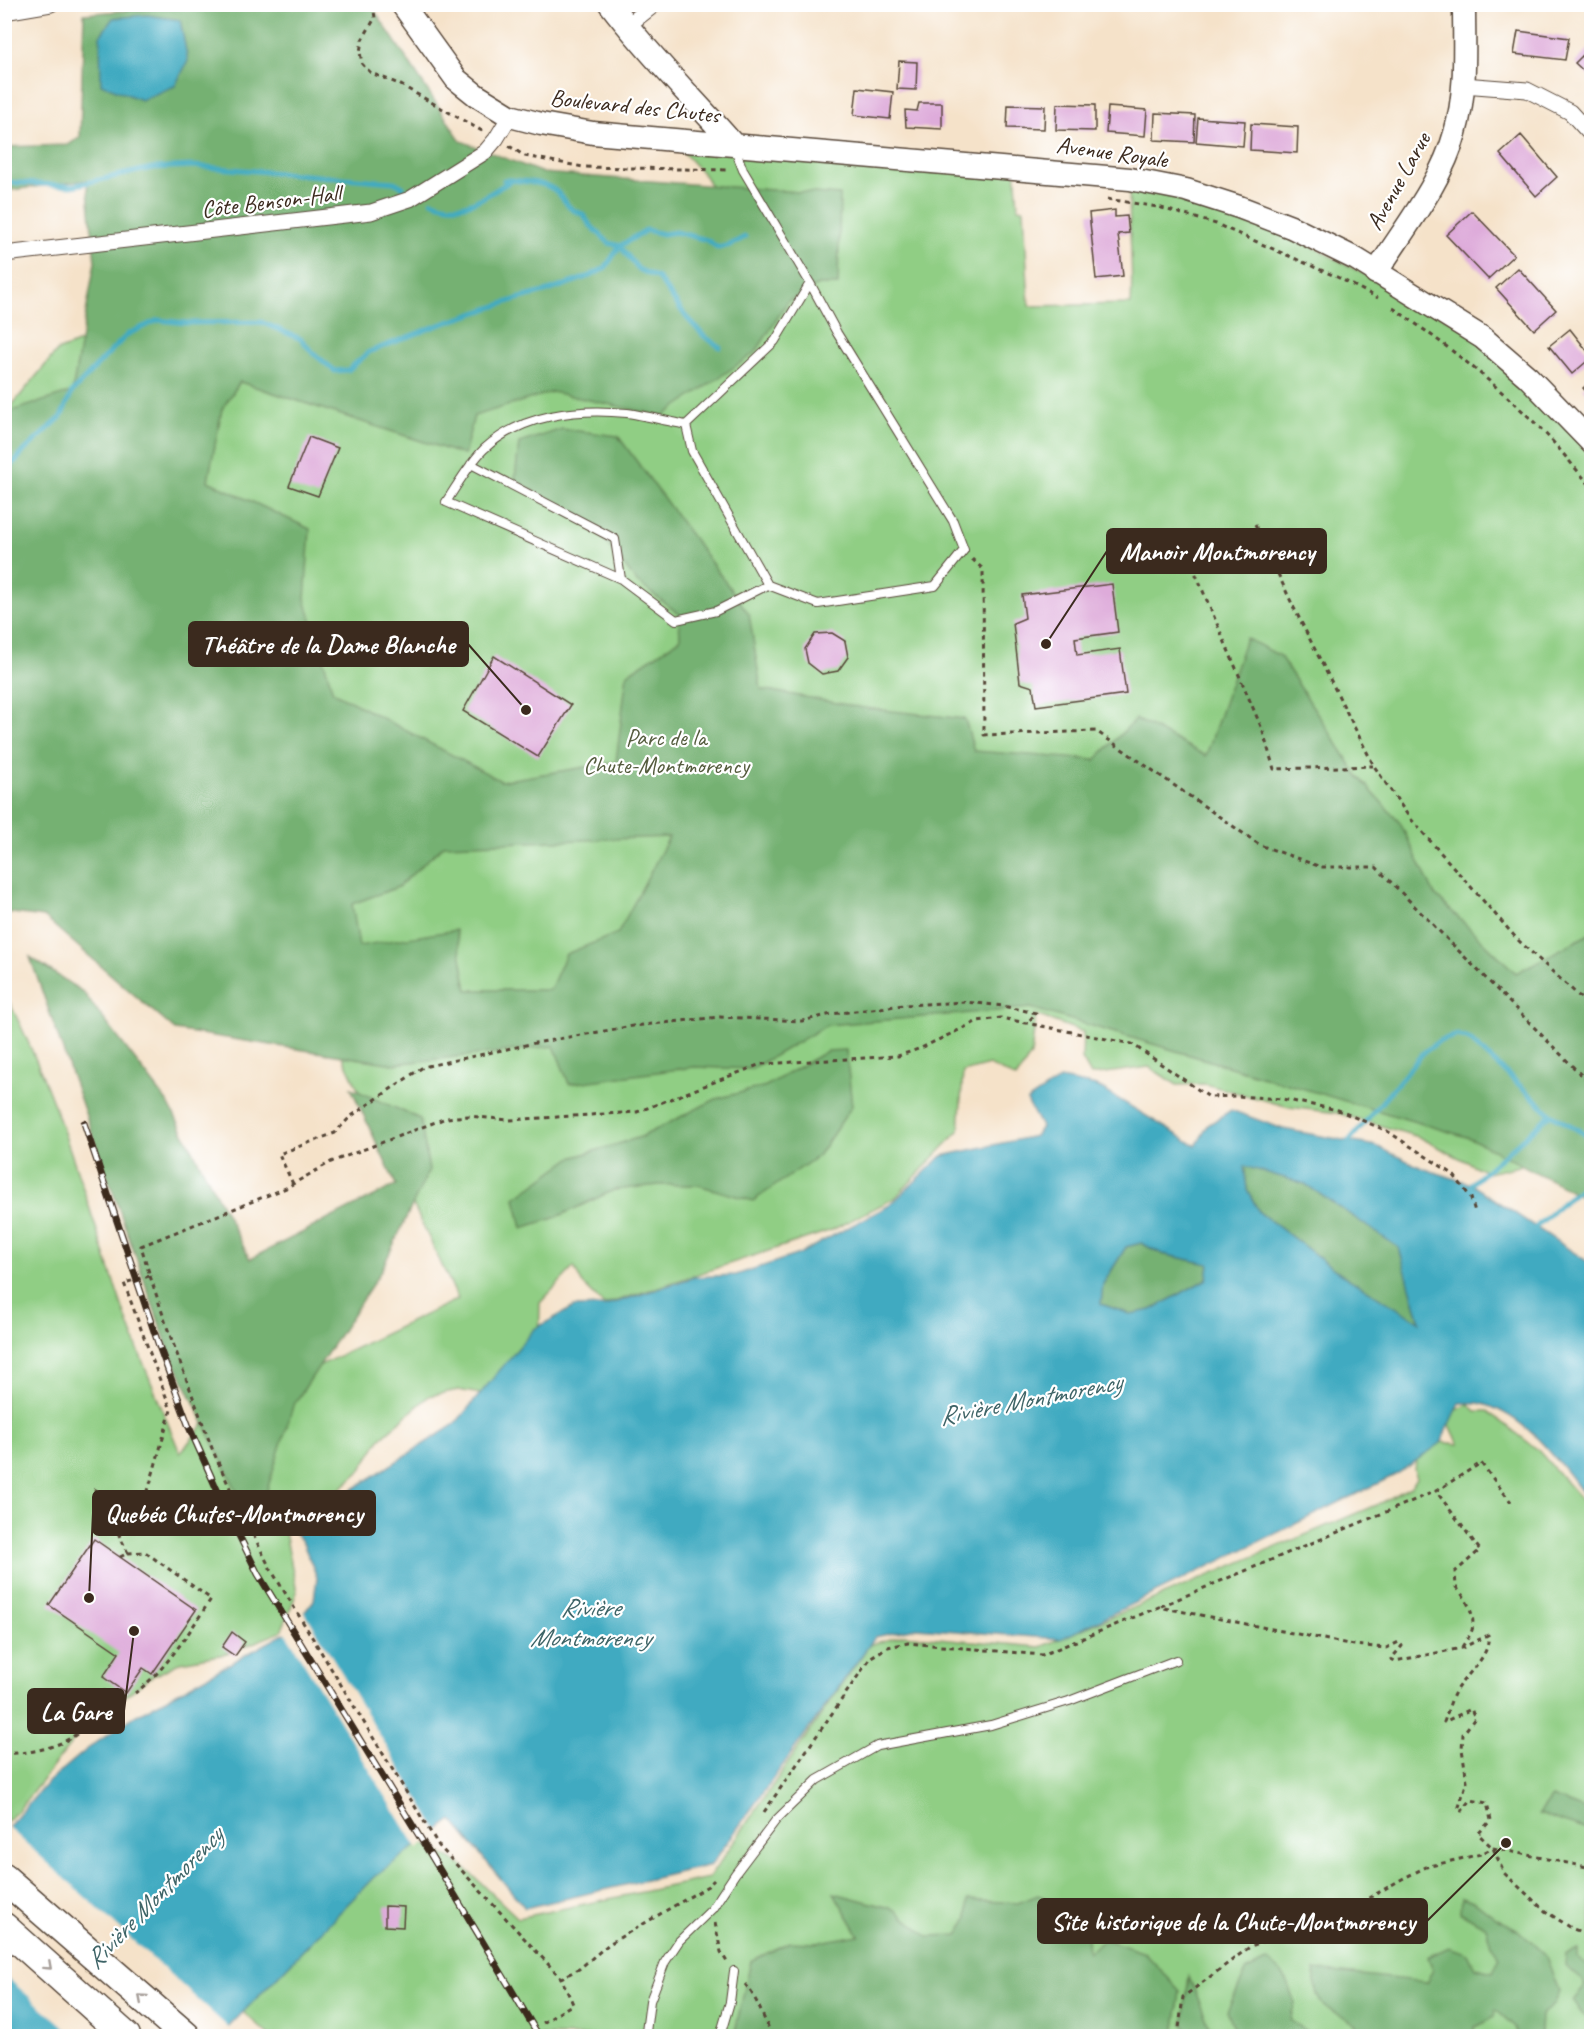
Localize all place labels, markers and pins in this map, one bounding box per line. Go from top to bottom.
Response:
callout: Manoir Montmorency [1107,529,1326,573]
callout: Théâtre de la Dame Blanche [189,622,468,666]
callout: Quebéc Chutes-Montmorency [93,1491,375,1535]
callout: La Gare [28,1689,124,1733]
callout: Site historique de la Chute-Montmorency [1038,1899,1427,1943]

